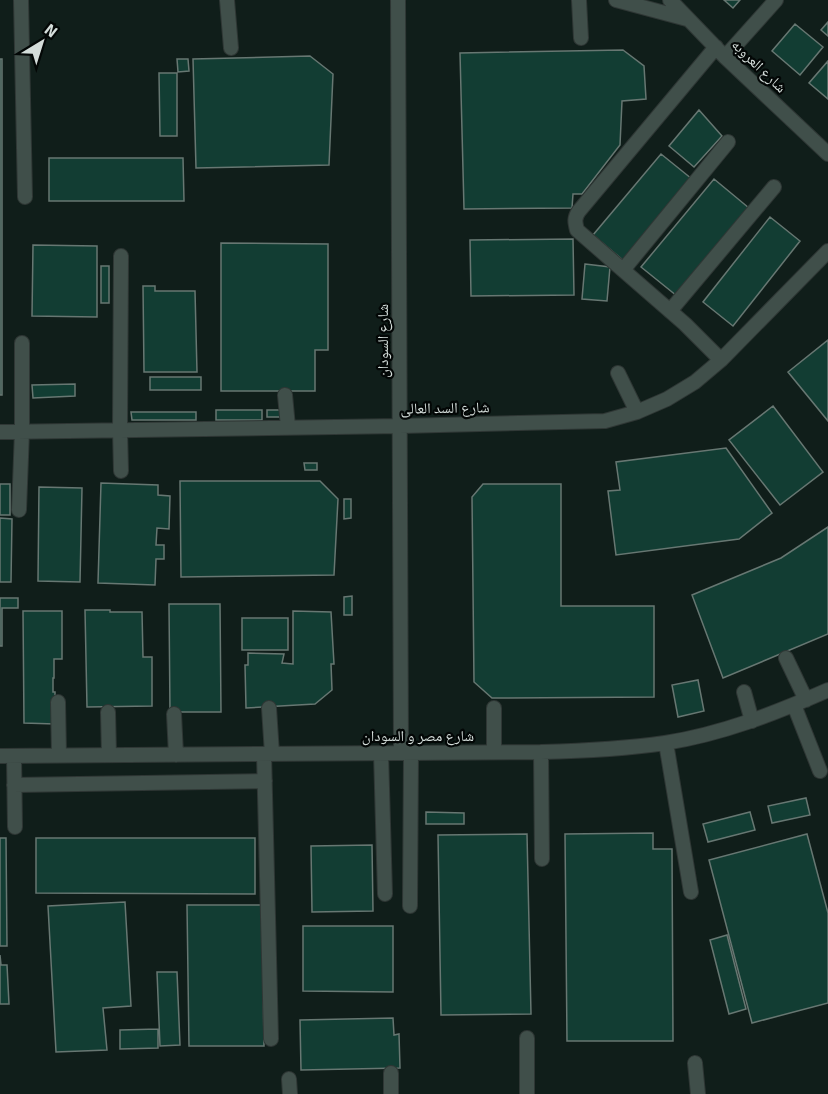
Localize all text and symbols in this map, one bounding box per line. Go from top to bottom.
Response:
north arrow [12,12,72,72]
text: N [40,20,61,42]
street label: شارع العروبه [727,36,790,97]
street label: شارع السودان [374,304,393,378]
street label: شارع السد العالى [400,398,490,419]
street label: شارع مصر و السودان [362,727,474,746]

